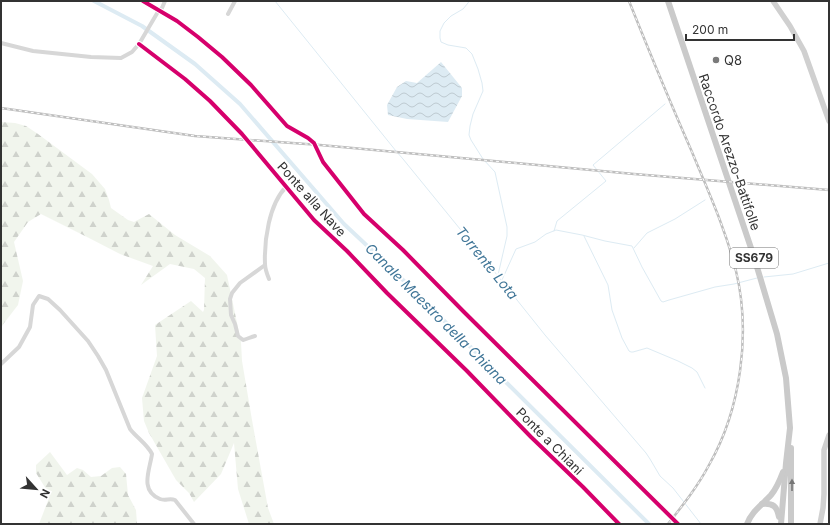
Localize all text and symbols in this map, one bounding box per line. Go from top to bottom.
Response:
scale bar [686,16,794,42]
text: 200 m [692,22,728,37]
place label: Q8 [724,52,742,68]
marker: Q8 [711,55,721,65]
street label: Raccordo Arezzo-Battifolle [696,72,764,232]
street label: Ponte alla Nave [274,158,350,240]
water label: Torrente Lota [453,223,522,303]
water label: Canale Maestro della Chiana [362,239,511,388]
road number: SS679 [730,248,778,268]
street label: Ponte a Chiani [513,404,587,478]
north arrow [16,469,56,509]
one-way arrow [789,478,795,491]
text: N [37,487,53,500]

